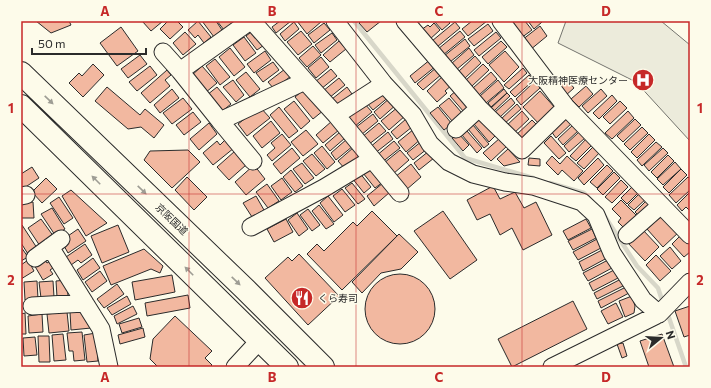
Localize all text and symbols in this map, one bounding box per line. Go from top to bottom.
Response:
text: A [100,3,110,19]
text: B [268,3,277,19]
text: C [435,3,444,19]
text: D [601,3,611,19]
scale bar [32,30,146,56]
text: 50 m [38,36,66,50]
hospital icon: 大阪精神医療センター [630,67,656,93]
place label: 大阪精神医療センター [528,74,628,86]
one-way arrow [44,95,54,104]
text: 1 [8,100,14,116]
text: 1 [697,100,703,116]
one-way arrow [91,175,101,185]
one-way arrow [137,185,147,195]
street label: 京阪国道 [153,201,191,237]
one-way arrow [184,266,194,276]
text: 2 [7,272,15,288]
text: 2 [696,272,704,288]
one-way arrow [231,276,241,285]
restaurant icon: くら寿司 [289,285,315,311]
place label: くら寿司 [318,292,358,304]
north arrow [641,318,681,358]
text: N [664,329,678,341]
text: A [100,369,110,385]
text: B [268,369,277,385]
text: C [435,369,444,385]
text: D [601,369,611,385]

